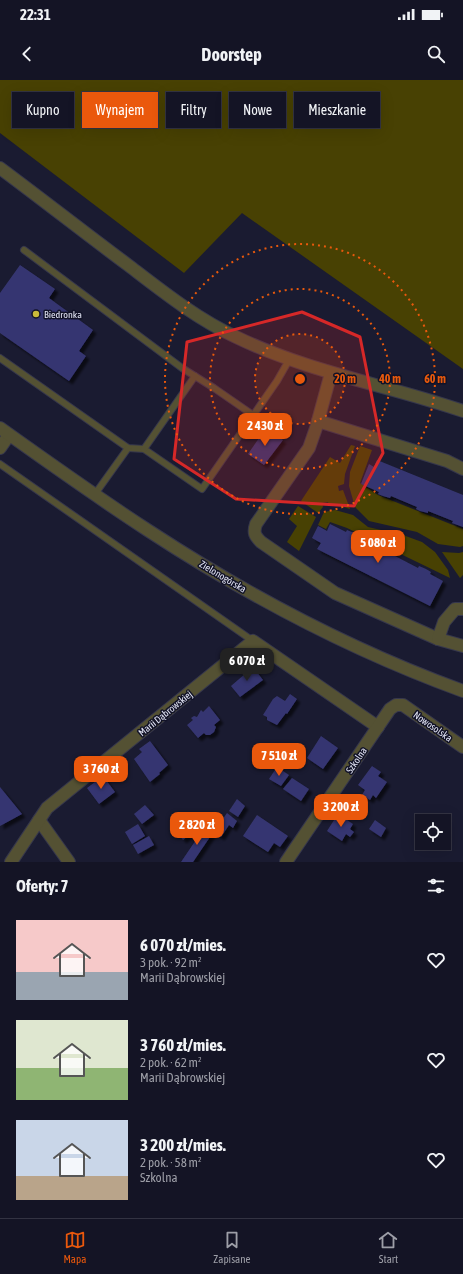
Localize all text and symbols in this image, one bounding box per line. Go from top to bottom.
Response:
text: 22:31 [20,6,51,23]
icon: back [16,43,38,65]
icon: search [425,43,447,65]
text: Doorstep [201,44,262,65]
chip: Kupno [12,92,74,128]
chip: Wynajem [82,92,158,128]
chip: Filtry [166,92,221,128]
chip: Nowe [229,92,286,128]
chip: Mieszkanie [294,92,380,128]
marker: Biedronka [31,309,41,319]
place label: Biedronka [44,309,82,320]
centre of rings [293,372,307,386]
text: 20 m [334,372,356,386]
text: 40 m [378,372,401,386]
text: 60 m [424,372,446,386]
pin: 2 430 zł [224,413,306,447]
text: 2 430 zł [247,418,283,433]
pin: 5 080 zł [337,530,419,564]
text: 5 080 zł [360,535,396,550]
street label: Zielonogórska [197,558,248,595]
pin: 6 070 zł [206,648,288,682]
text: 6 070 zł [229,653,265,668]
street label: Marii Dąbrowskiej [136,688,194,738]
street label: Nowosolska [411,709,454,744]
pin: 7 510 zł [238,743,320,777]
street label: Szkolna [344,745,369,775]
text: 7 510 zł [261,748,297,763]
pin: 3 760 zł [60,756,142,790]
text: 3 760 zł [83,761,119,776]
pin: 3 200 zł [300,794,382,828]
text: 3 200 zł [323,799,359,814]
pin: 2 820 zł [156,812,238,846]
map controls [415,814,451,850]
button: locate [415,814,451,850]
text: 2 820 zł [179,817,215,832]
icon: filters [425,875,447,897]
text: Oferty: 7 [16,876,68,896]
text: 6 070 zł/mies. [140,935,226,955]
icon: home [48,936,96,984]
icon: heart [425,949,447,971]
text: 3 pok. · 92 m² [140,955,202,970]
text: Marii Dąbrowskiej [140,970,225,985]
text: 3 760 zł/mies. [140,1035,226,1055]
icon: home [48,1036,96,1084]
icon: heart [425,1049,447,1071]
text: 2 pok. · 62 m² [140,1055,202,1070]
text: Marii Dąbrowskiej [140,1070,225,1085]
text: 3 200 zł/mies. [140,1135,226,1155]
icon: home [48,1136,96,1184]
icon: heart [425,1149,447,1171]
text: 2 pok. · 58 m² [140,1155,202,1170]
text: Szkolna [140,1170,178,1185]
tab: Mapa [64,1229,86,1265]
tab: Zapisane [213,1229,250,1265]
tab: Start [377,1229,399,1265]

